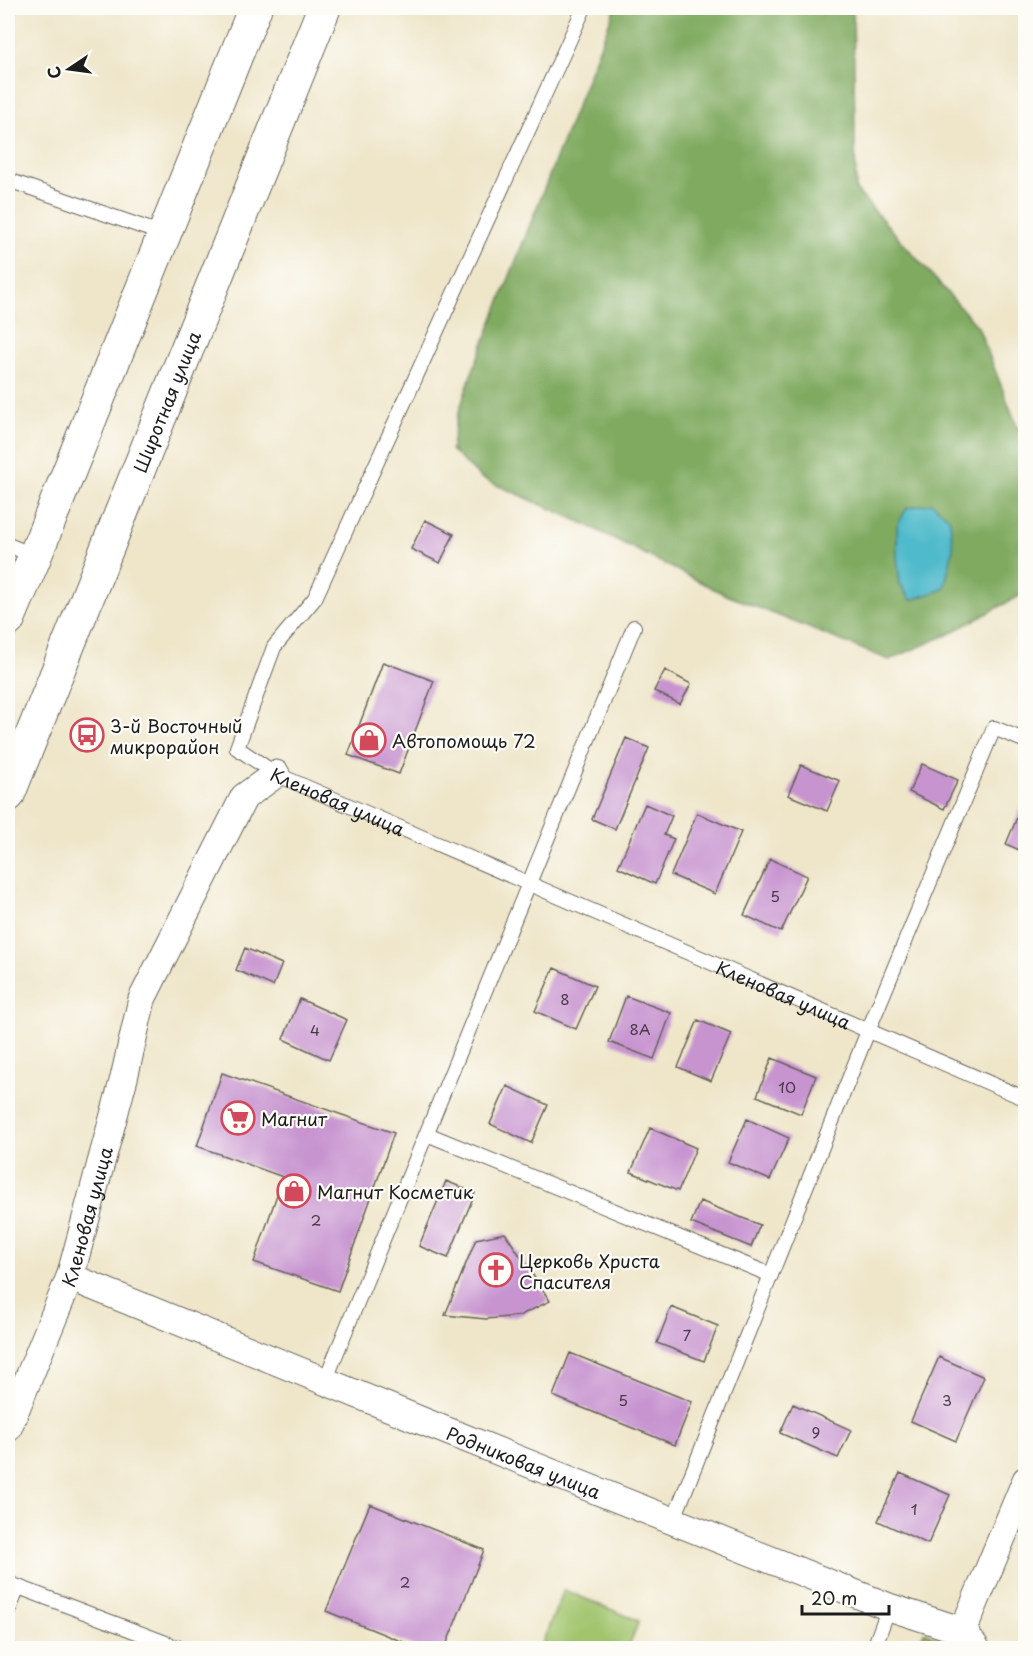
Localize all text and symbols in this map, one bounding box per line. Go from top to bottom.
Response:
north arrow [39,39,99,99]
text: С [40,64,66,81]
street label: Широтная улица [125,326,207,476]
place label: 3-й Восточный микрорайон [110,712,243,760]
bus stop icon: 3-й Восточный микрорайон [69,717,105,753]
shop icon: Автопомощь 72 [351,722,387,758]
place label: Автопомощь 72 [392,727,536,754]
street label: Кленовая улица [266,760,410,842]
house number: 5 [770,884,780,907]
street label: Кленовая улица [712,953,856,1035]
house number: 8 [560,987,570,1010]
house number: 8А [630,1017,650,1040]
house number: 4 [310,1018,320,1041]
house number: 10 [778,1075,796,1098]
supermarket icon: Магнит [220,1100,256,1136]
place label: Магнит [261,1105,328,1132]
street label: Кленовая улица [54,1143,119,1291]
shop icon: Магнит Косметик [276,1173,312,1209]
place label: Магнит Косметик [317,1178,474,1205]
house number: 2 [311,1208,321,1231]
place label: Церковь Христа Спасителя [519,1247,660,1295]
church icon: Церковь Христа Спасителя [478,1252,514,1288]
house number: 7 [683,1323,692,1346]
house number: 5 [618,1388,628,1411]
house number: 3 [942,1388,952,1411]
street label: Родниковая улица [443,1419,606,1505]
house number: 9 [812,1420,820,1443]
house number: 1 [911,1497,917,1520]
house number: 2 [400,1570,410,1593]
scale bar [802,1578,889,1616]
text: 20 m [811,1584,857,1611]

